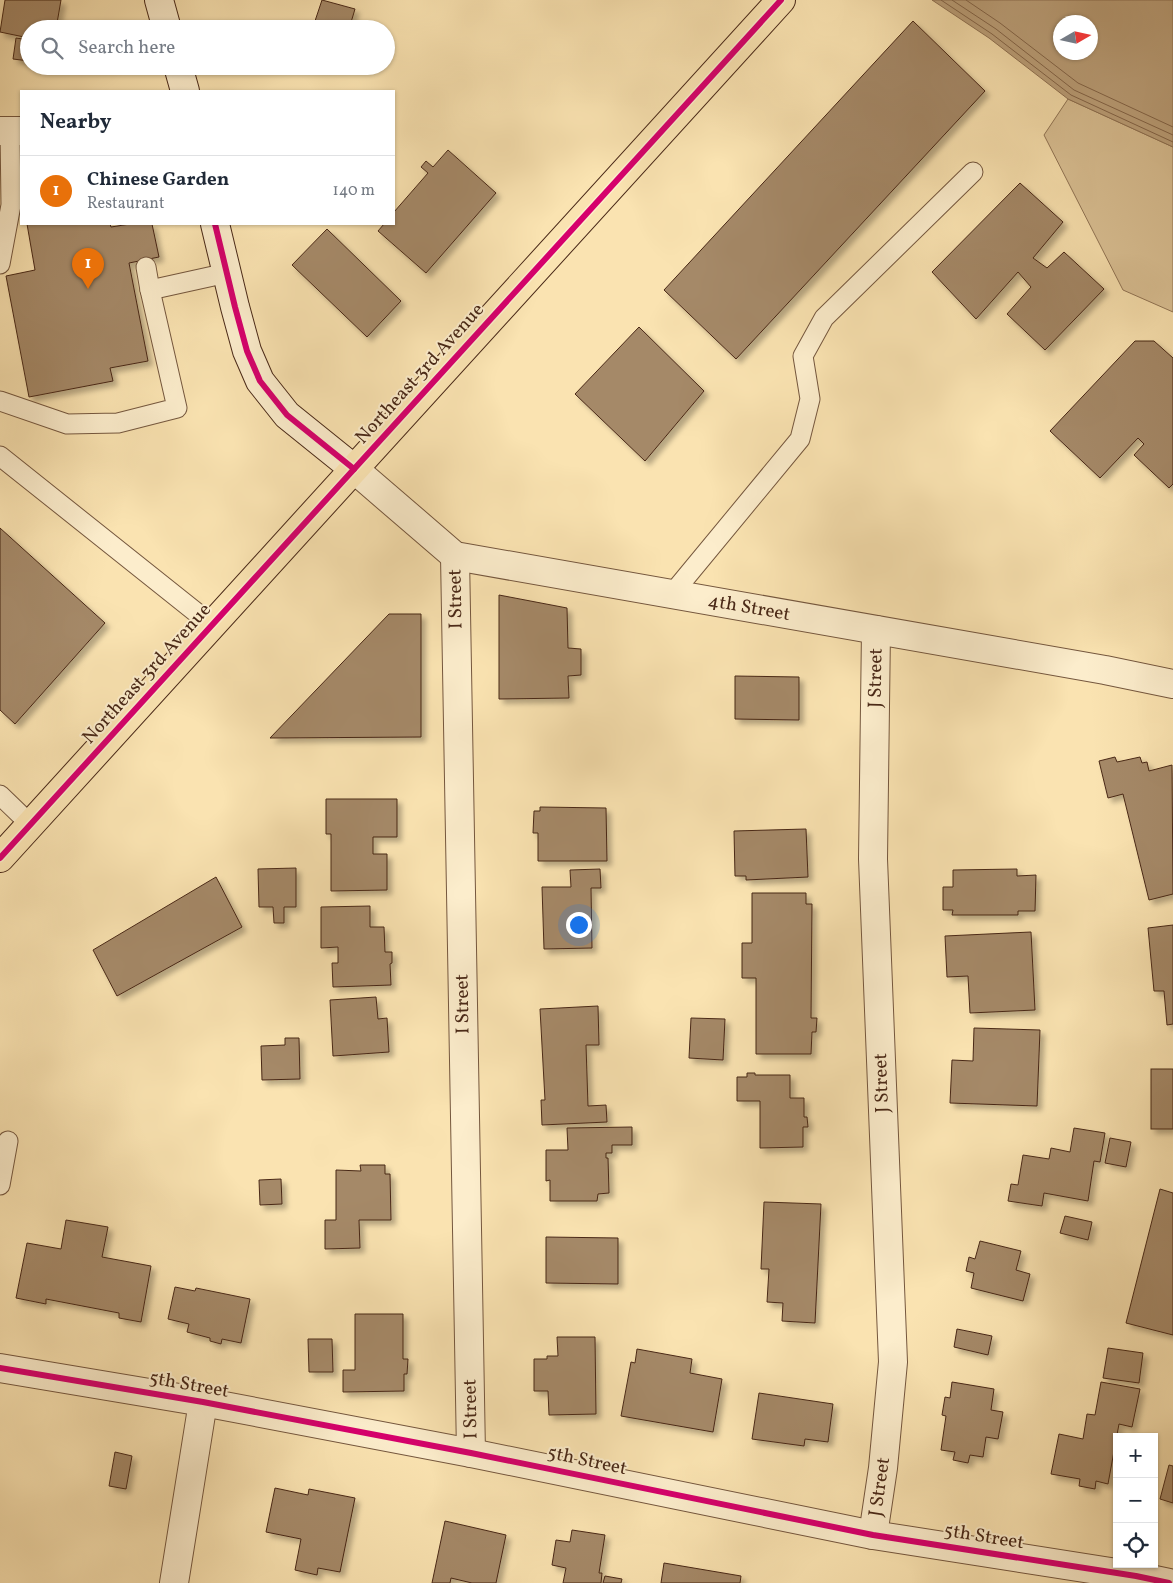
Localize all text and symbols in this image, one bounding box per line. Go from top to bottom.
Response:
north arrow [1053,15,1098,60]
search box [20,20,395,75]
icon: search [38,34,66,62]
text: Search here [78,35,175,61]
text: Nearby [40,108,111,137]
text: Chinese Garden [87,167,229,193]
text: 1 [53,180,59,202]
text: 140 m [333,180,375,202]
text: Restaurant [87,193,165,215]
pin: 1 [72,248,104,289]
street label: Northeast 3rd Avenue [350,298,490,450]
street label: I Street [442,568,470,629]
street label: 4th Street [706,588,792,628]
street label: Northeast 3rd Avenue [77,598,217,750]
street label: J Street [862,648,890,708]
your location [566,912,592,938]
street label: I Street [449,973,477,1034]
street label: J Street [868,1052,896,1113]
street label: 5th Street [147,1365,231,1405]
street label: I Street [457,1378,485,1439]
map controls [1113,1433,1158,1568]
button: + [1113,1433,1158,1478]
street label: 5th Street [545,1440,630,1482]
street label: J Street [863,1455,897,1518]
button: − [1113,1478,1158,1523]
street label: 5th Street [942,1518,1026,1556]
button: locate [1113,1523,1158,1568]

